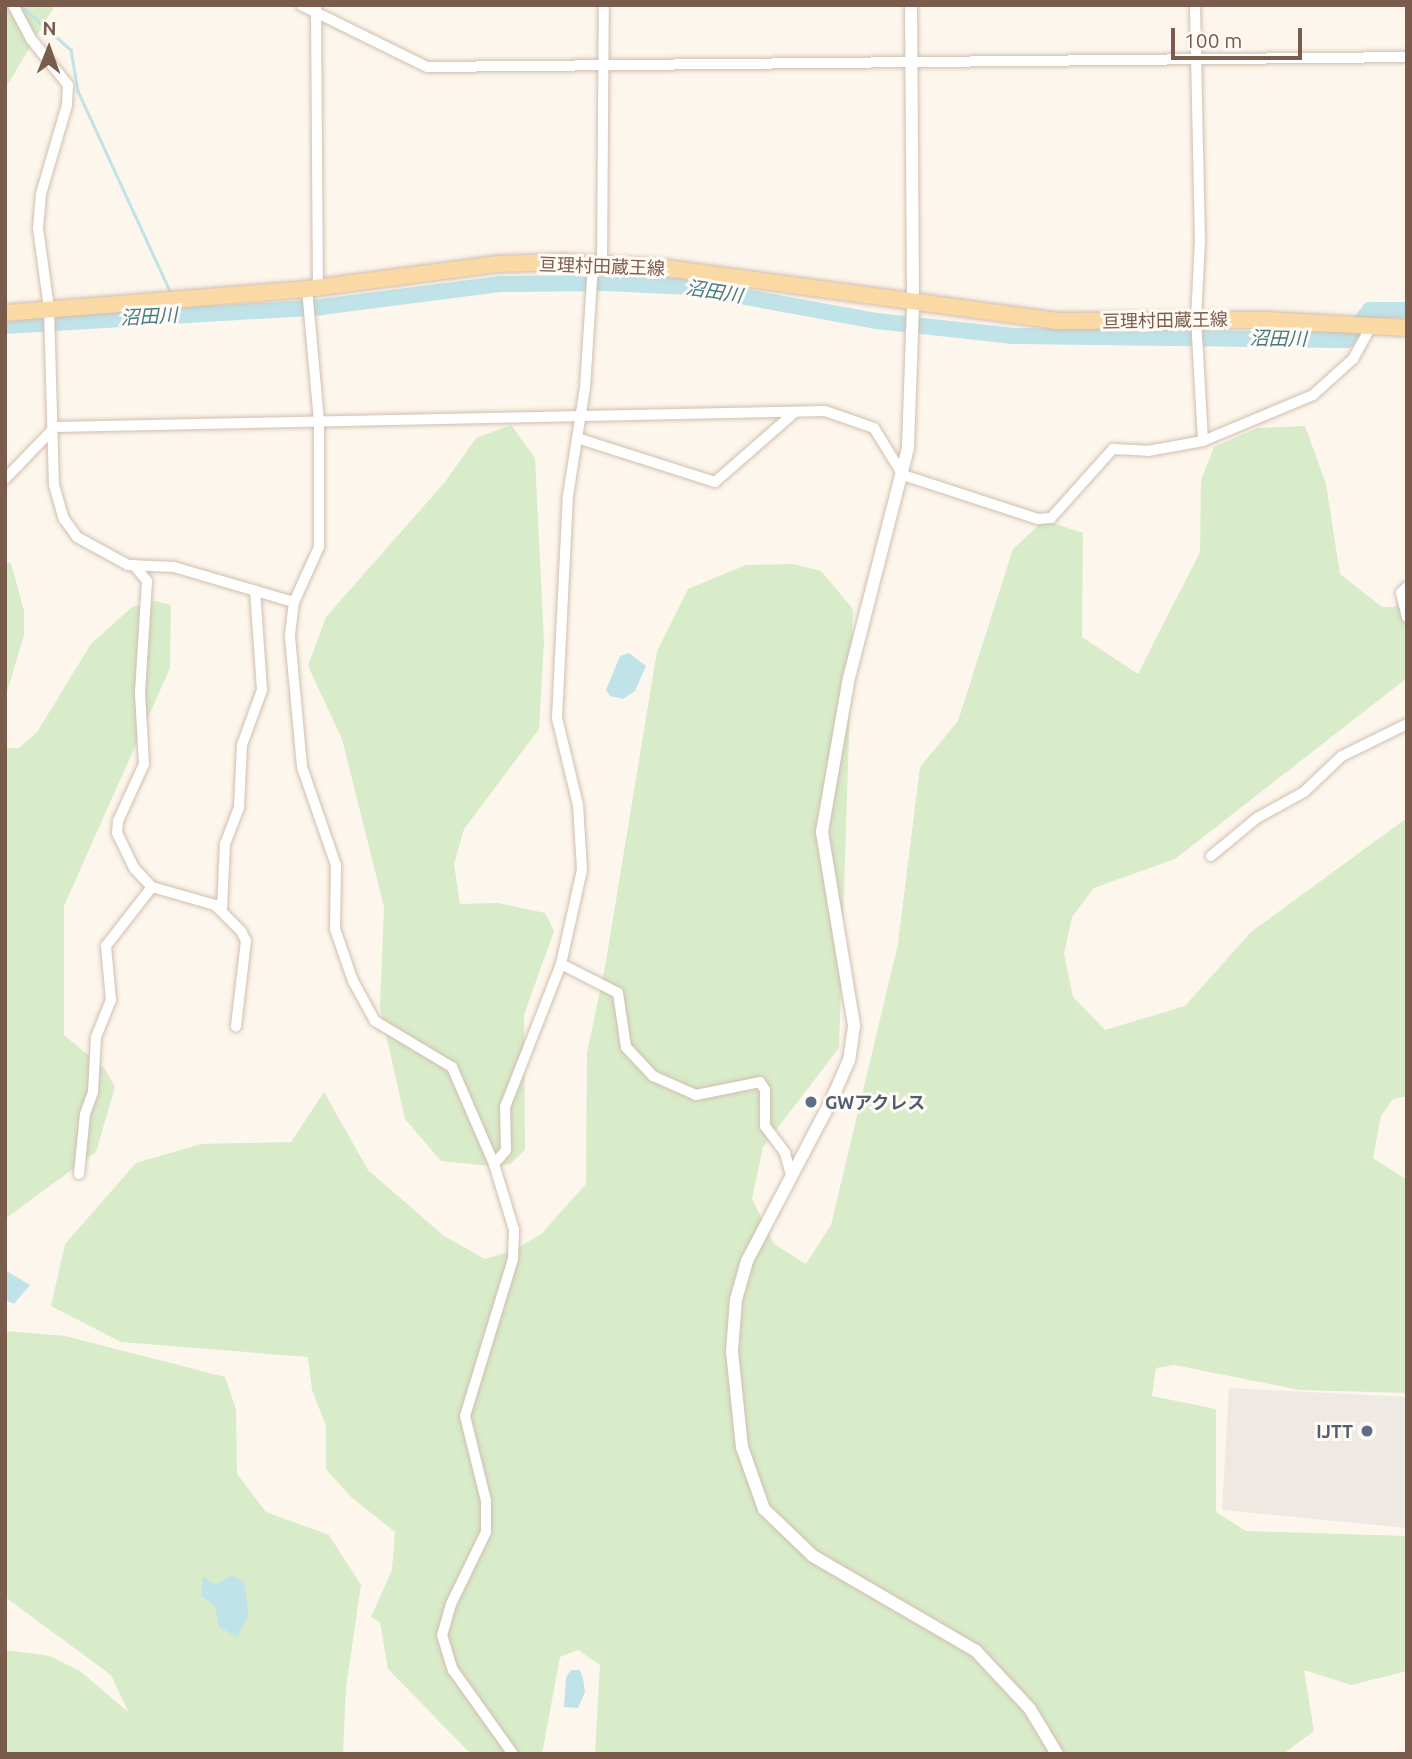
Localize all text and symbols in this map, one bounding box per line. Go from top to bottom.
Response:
north arrow [14,14,84,84]
scale bar [1174,14,1305,58]
text: N [42,17,57,39]
text: 100 m [1184,28,1242,52]
street label: 亘理村田蔵王線 [539,253,665,279]
water label: 沼田川 [684,276,744,308]
water label: 沼田川 [120,304,178,330]
street label: 亘理村田蔵王線 [1102,308,1228,332]
water label: 沼田川 [1249,327,1307,351]
place label: GWアクレス [825,1091,926,1113]
marker: GWアクレス [803,1094,819,1110]
place label: IJTT [1316,1420,1353,1442]
marker: IJTT [1359,1423,1375,1439]

